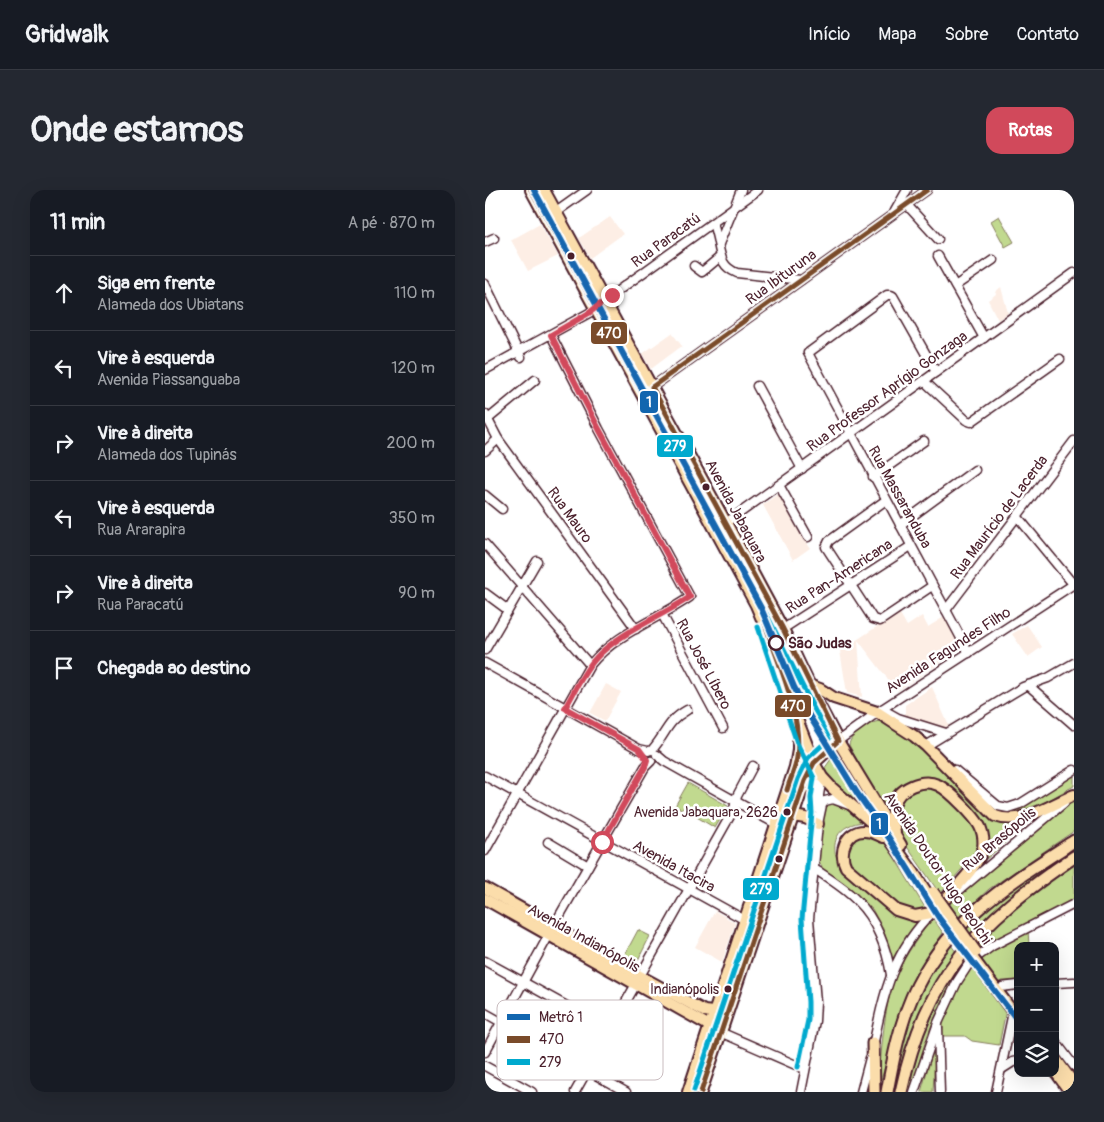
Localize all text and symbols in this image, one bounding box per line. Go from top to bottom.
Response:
text: Gridwalk [25,20,109,49]
text: Início [808,23,850,46]
text: Mapa [878,23,916,46]
text: Sobre [944,23,988,46]
text: Contato [1016,23,1079,46]
button: Rotas [986,107,1074,154]
text: Onde estamos [30,108,243,152]
text: 11 min [50,209,105,236]
street label: Rua Paracatú [628,209,705,272]
text: A pé · 870 m [348,213,435,233]
street label: Rua Ibituruna [742,245,820,309]
unlabelled marker [566,251,576,261]
text: Siga em frente [97,271,215,295]
icon: ahead [50,279,78,307]
text: 110 m [394,283,435,303]
route end [601,284,624,307]
text: Alameda dos Ubiatans [97,295,244,315]
line badge: 470 [590,321,628,345]
text: 470 [596,325,622,342]
street label: Rua Professor Aprígio Gonzaga [803,327,971,456]
text: Vire à esquerda [97,346,215,370]
icon: left [50,354,78,382]
text: 120 m [391,358,435,378]
text: Avenida Piassanguaba [97,370,240,390]
line badge: 1 [639,390,659,414]
text: 1 [646,394,652,411]
text: Vire à direita [97,421,193,445]
icon: right [50,429,78,457]
text: 200 m [387,433,435,453]
line badge: 279 [656,434,694,458]
text: 279 [664,438,686,455]
street label: Rua Massaranduba [864,443,936,552]
text: Alameda dos Tupinás [97,445,237,465]
street label: Rua Maurício de Lacerda [946,451,1052,583]
street label: Avenida Jabaquara [700,457,771,566]
unlabelled marker [701,482,711,492]
street label: Rua Mauro [543,484,596,547]
text: Vire à esquerda [97,496,215,520]
icon: left [50,504,78,532]
text: 350 m [389,508,435,528]
text: Rua Ararapira [97,520,185,540]
street label: Rua Pan-Americana [782,535,896,618]
text: Vire à direita [97,571,193,595]
icon: right [50,579,78,607]
text: 90 m [398,583,435,603]
text: Rua Paracatú [97,595,184,615]
street label: Avenida Fagundes Filho [882,603,1014,698]
street label: Rua José Líbero [672,616,735,713]
place label: São Judas [788,634,852,653]
marker: São Judas [768,635,784,651]
icon: arrive [50,654,78,682]
text: Chegada ao destino [97,656,250,680]
line badge: 470 [774,694,812,718]
text: 470 [780,698,806,715]
street label: Avenida Doutor Hugo Beolchi [879,788,996,948]
street label: Rua Brasópolis [959,803,1040,876]
place label: Avenida Jabaquara, 2626 [634,804,778,821]
marker: Avenida Jabaquara, 2626 [782,807,792,817]
line badge: 1 [870,812,889,836]
text: 1 [876,816,882,833]
route start [591,831,614,854]
street label: Avenida Itacira [629,836,718,897]
unlabelled marker [774,854,784,864]
line badge: 279 [742,877,780,901]
text: 279 [750,881,772,898]
street label: Avenida Indianópolis [524,900,643,977]
map controls [1014,942,1059,1077]
button: + [1014,942,1059,987]
place label: Indianópolis [650,981,720,998]
marker: Indianópolis [723,984,733,994]
button: − [1014,987,1059,1032]
legend [497,1000,663,1080]
text: Metrô 1 [539,1009,583,1026]
text: 470 [539,1031,564,1048]
button: layers [1014,1032,1059,1077]
text: 279 [539,1054,561,1071]

